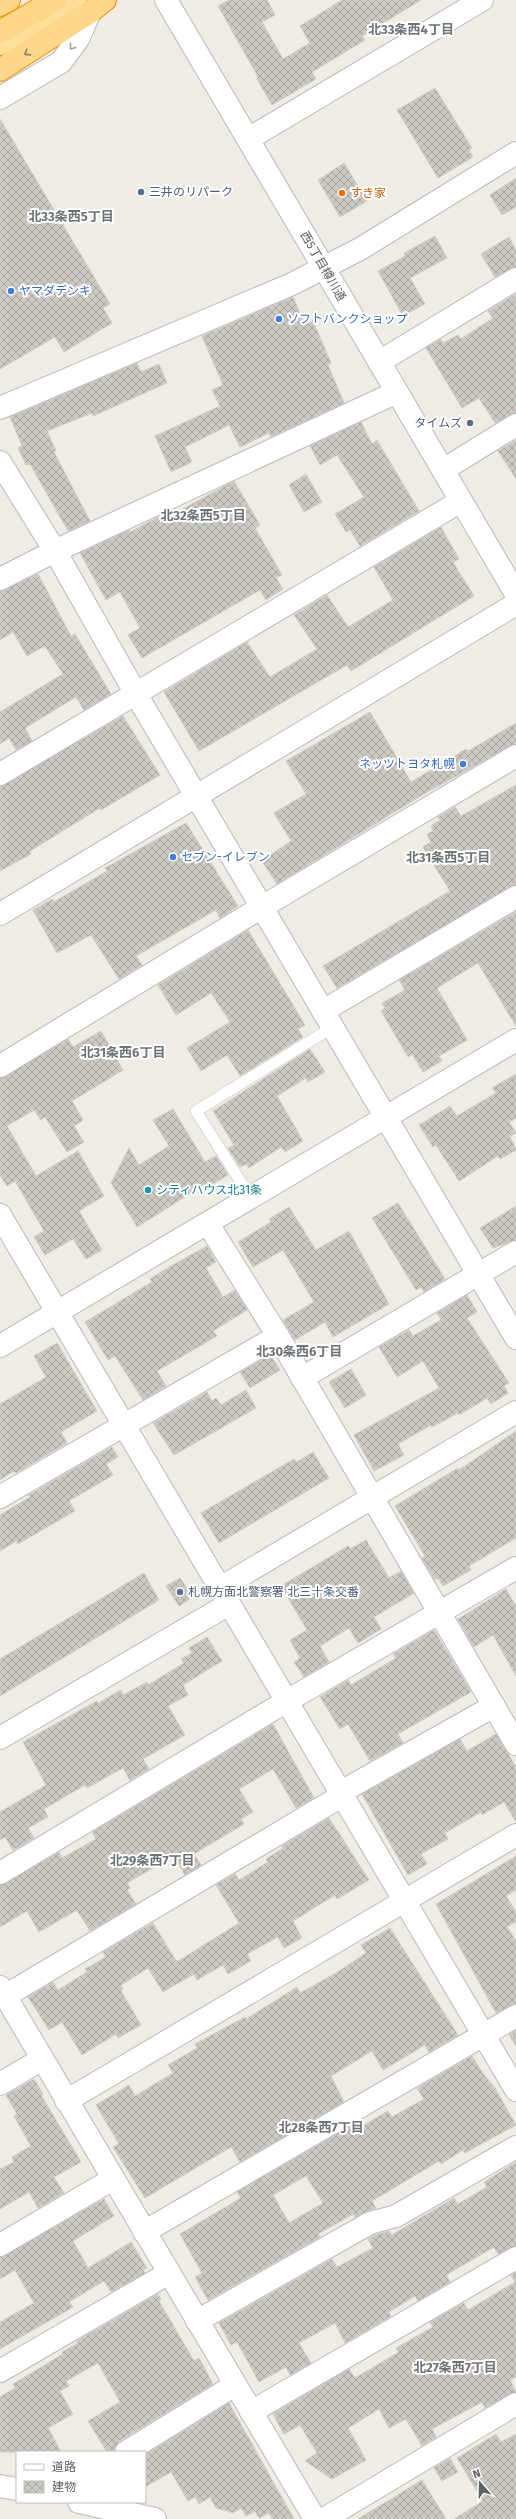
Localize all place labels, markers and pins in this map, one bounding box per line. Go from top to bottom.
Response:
place label: 三井のリパーク [149,185,233,199]
place label: すき家 [350,186,386,200]
marker: 三井のリパーク [136,187,146,197]
marker: すき家 [337,188,347,198]
place label: ヤマダデンキ [19,284,91,298]
marker: ヤマダデンキ [6,286,16,296]
place label: ソフトバンクショップ [287,312,408,326]
marker: ソフトバンクショップ [274,314,284,324]
place label: タイムズ [414,416,462,430]
marker: タイムズ [465,418,475,428]
place label: ネッツトヨタ札幌 [359,757,455,771]
marker: ネッツトヨタ札幌 [458,759,468,769]
place label: セブン-イレブン [181,850,270,864]
marker: セブン-イレブン [168,852,178,862]
place label: シティハウス北31条 [156,1183,262,1197]
marker: シティハウス北31条 [143,1185,153,1195]
place label: 札幌方面北警察署 北三十条交番 [188,1585,359,1599]
marker: 札幌方面北警察署 北三十条交番 [175,1587,185,1597]

